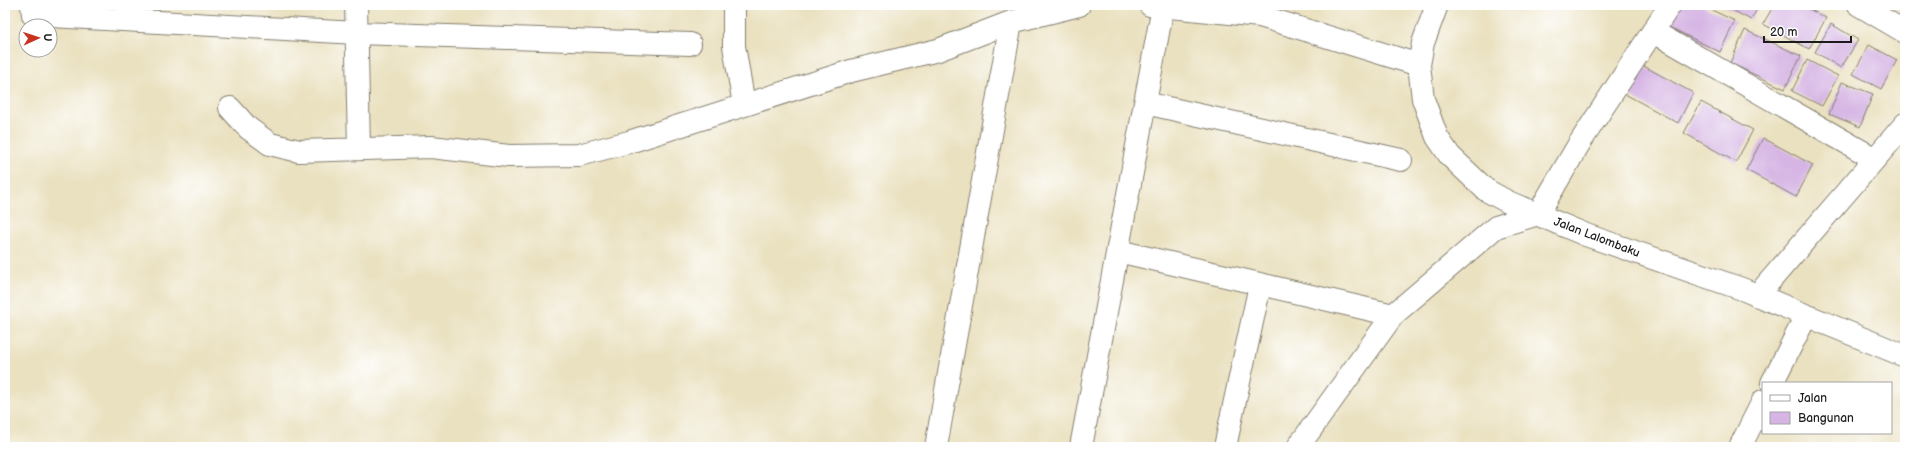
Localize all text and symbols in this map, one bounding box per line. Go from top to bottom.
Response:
north arrow [18,18,58,58]
scale bar [1764,18,1851,44]
text: 20 m [1770,25,1797,40]
text: U [41,33,54,42]
street label: Jalan Lalombaku [1552,214,1642,261]
legend [1762,382,1892,434]
text: Jalan [1798,391,1827,406]
text: Bangunan [1798,411,1854,426]

